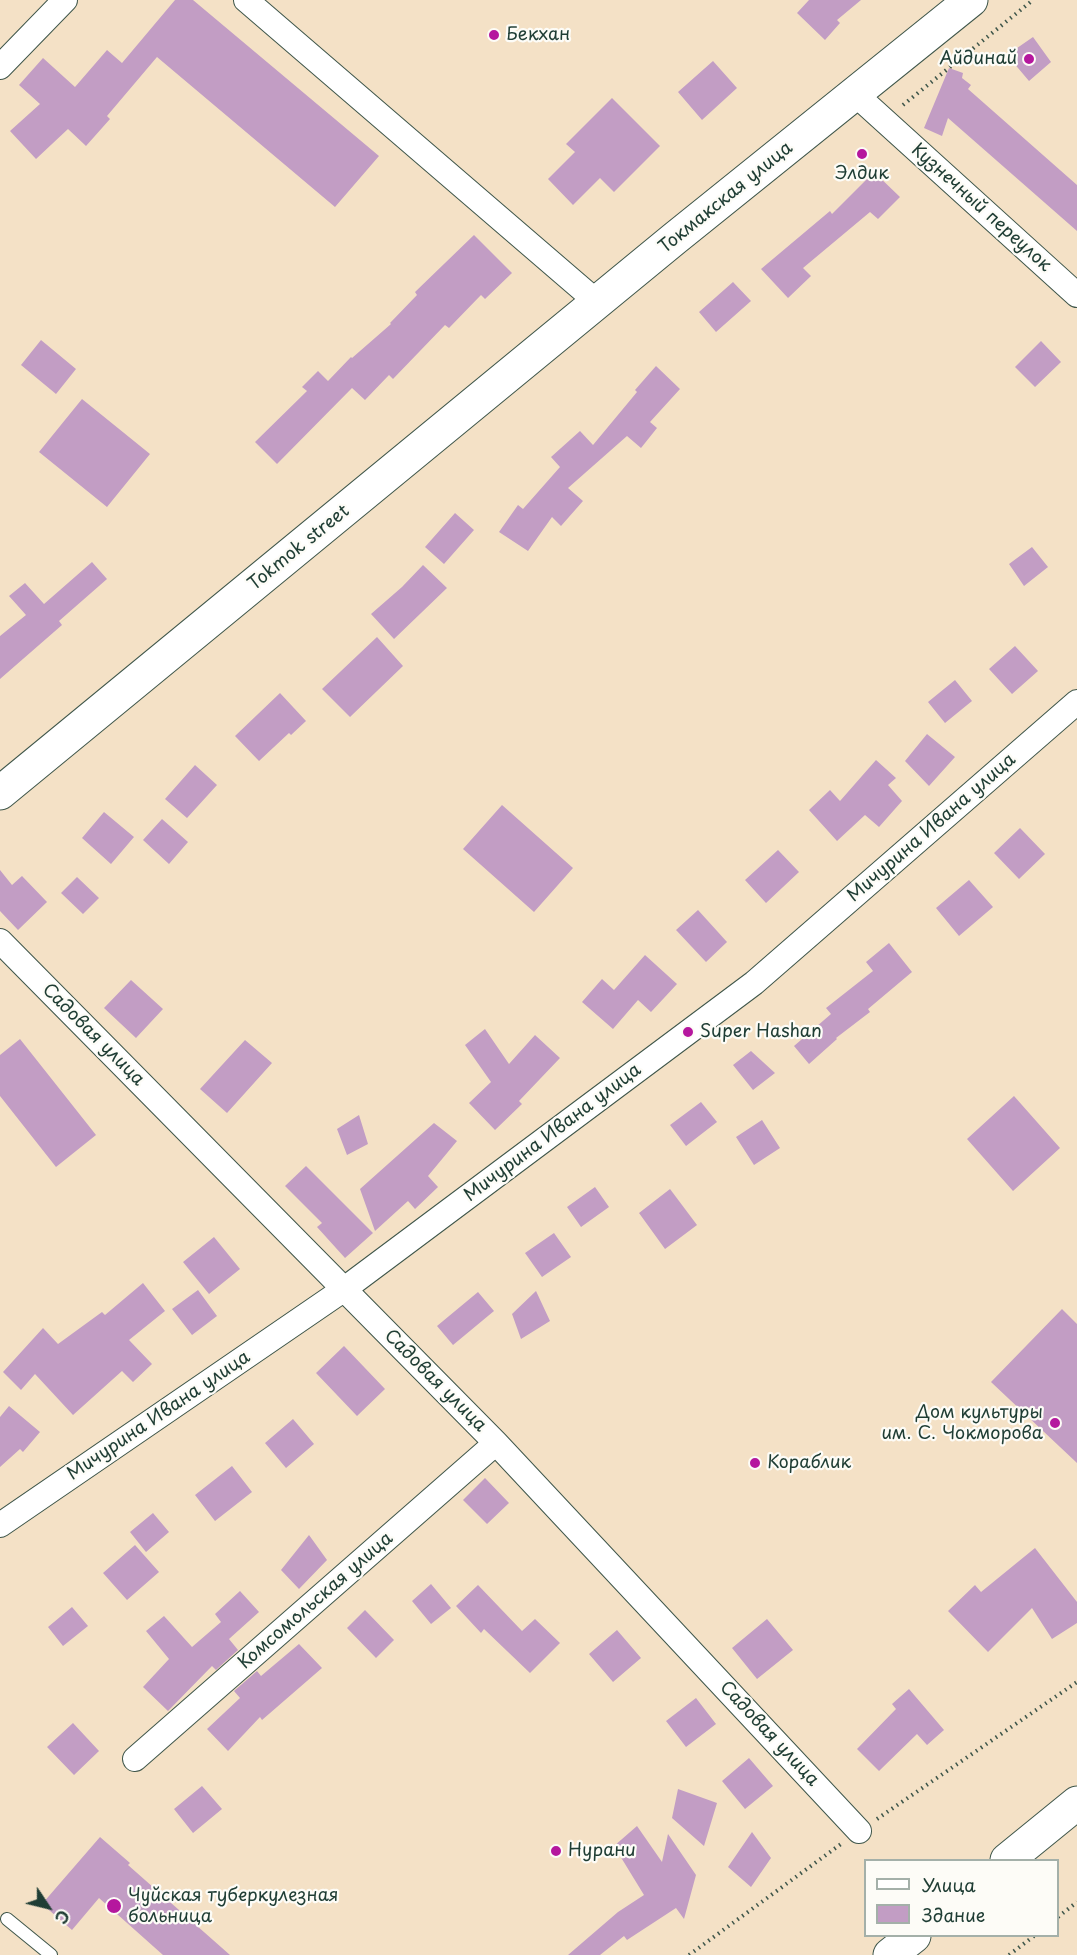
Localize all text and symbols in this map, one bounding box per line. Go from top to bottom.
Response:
place label: Бекхан [506,24,570,46]
marker: Бекхан [487,28,501,42]
place label: Айдинай [939,48,1017,70]
marker: Айдинай [1022,52,1036,66]
street label: Токмакская улица [655,137,797,259]
street label: Кузнечный переулок [907,140,1055,276]
marker: Элдик [855,147,869,161]
place label: Элдик [835,163,889,185]
street label: Tokmok street [244,501,354,595]
street label: Мичурина Ивана улица [843,749,1021,907]
street label: Садовая улица [37,979,149,1091]
place label: Super Hashan [700,1021,822,1043]
marker: Super Hashan [681,1025,695,1039]
street label: Мичурина Ивана улица [460,1059,646,1207]
street label: Садовая улица [379,1325,491,1437]
street label: Мичурина Ивана улица [64,1347,254,1485]
place label: Дом культуры им. С. Чокморова [881,1402,1043,1444]
marker: Дом культуры им. С. Чокморова [1048,1416,1062,1430]
place label: Кораблик [767,1452,851,1474]
marker: Кораблик [748,1456,762,1470]
street label: Комсомольская улица [234,1528,398,1674]
street label: Садовая улица [715,1677,823,1791]
place label: Нурани [568,1840,636,1862]
marker: Нурани [549,1844,563,1858]
legend [864,1859,1059,1937]
text: Улица [922,1871,976,1898]
north arrow [18,1877,78,1937]
place label: Чуйская туберкулезная больница [128,1885,339,1928]
marker: Чуйская туберкулезная больница [105,1897,123,1915]
text: Здание [922,1901,985,1928]
text: С [49,1906,76,1929]

